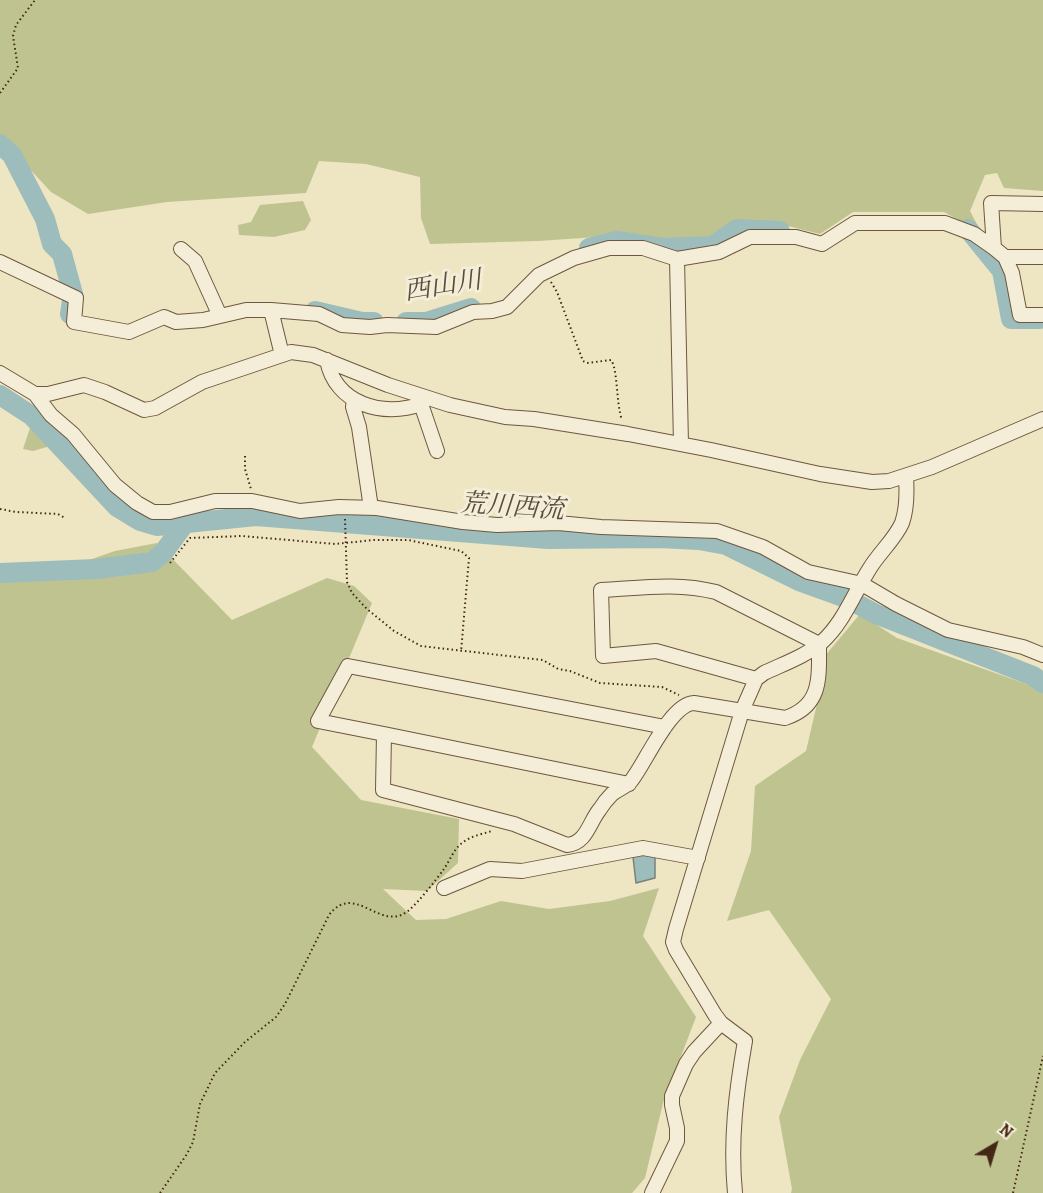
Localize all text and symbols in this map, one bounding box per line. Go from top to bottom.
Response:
water label: 西山川 [402,265,484,309]
water label: 荒川西流 [459,489,565,527]
north arrow [965,1115,1025,1175]
text: N [995,1119,1017,1143]

